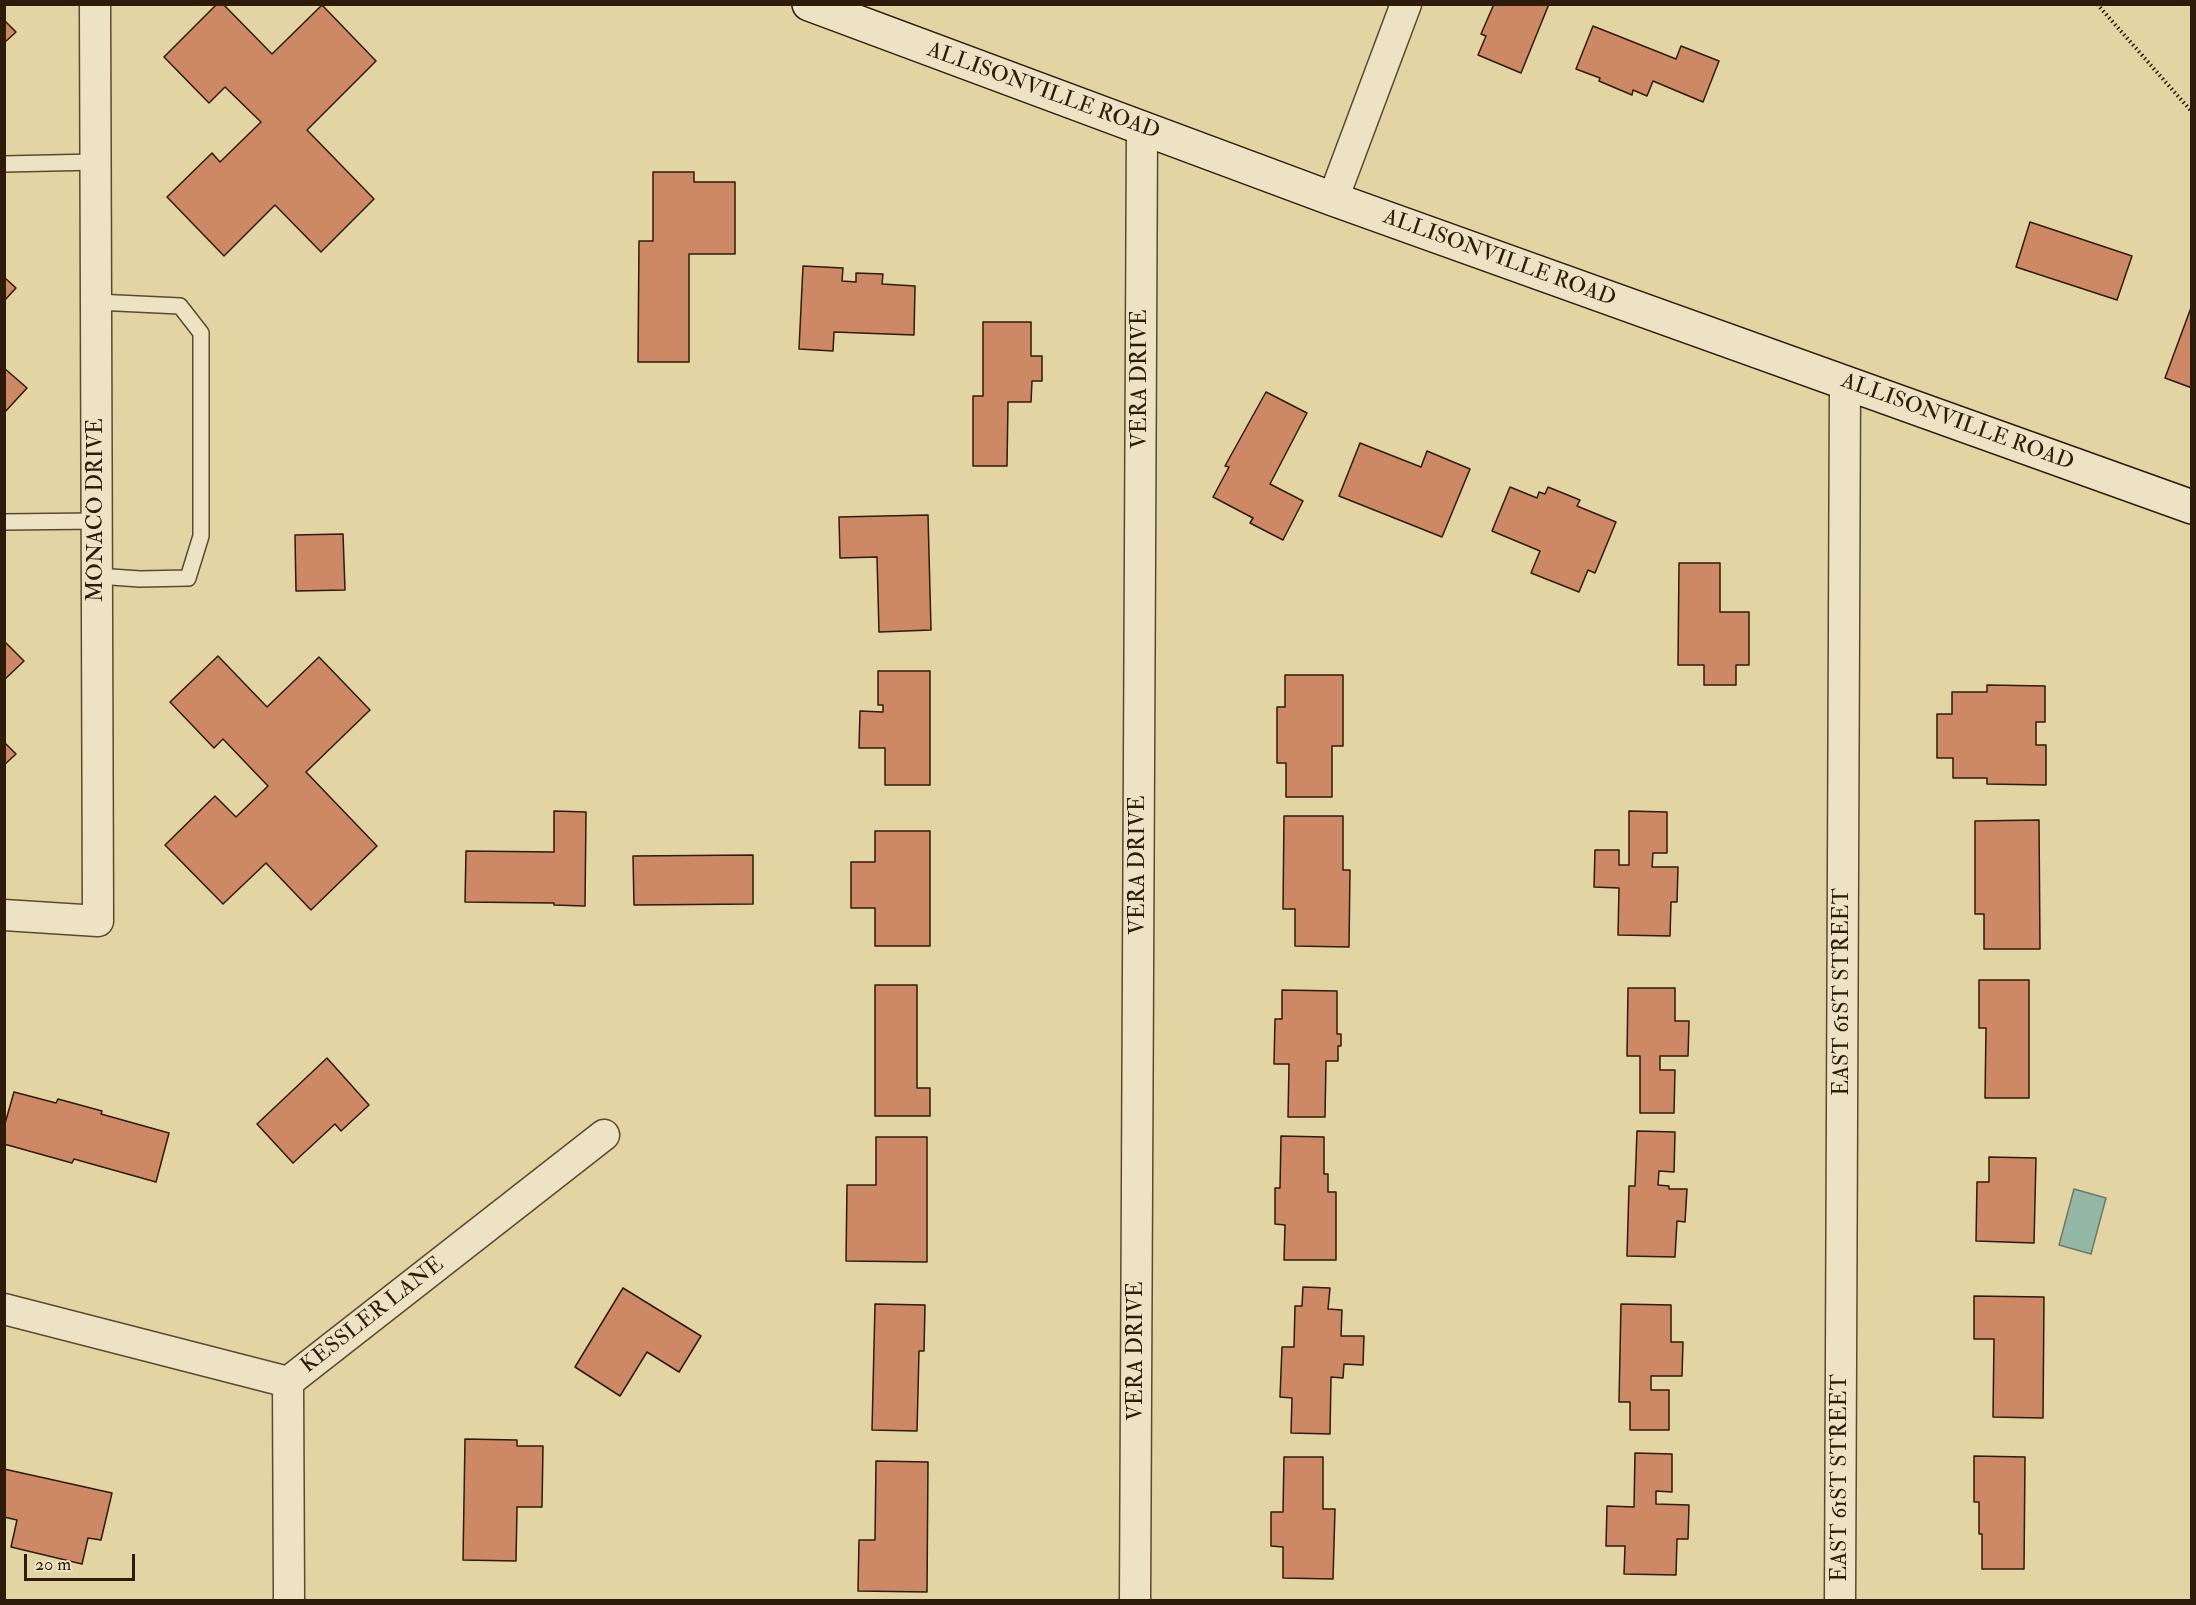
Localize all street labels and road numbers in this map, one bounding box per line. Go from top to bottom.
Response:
street label: ALLISONVILLE ROAD [923,38,1163,146]
street label: ALLISONVILLE ROAD [1379,205,1619,313]
street label: VERA DRIVE [1128,309,1154,449]
street label: ALLISONVILLE ROAD [1837,369,2077,477]
street label: MONACO DRIVE [84,418,110,602]
street label: VERA DRIVE [1126,795,1152,935]
street label: EAST 61ST STREET [1830,888,1856,1096]
street label: KESSLER LANE [296,1252,450,1380]
street label: VERA DRIVE [1124,1281,1150,1421]
street label: EAST 61ST STREET [1828,1374,1854,1582]

